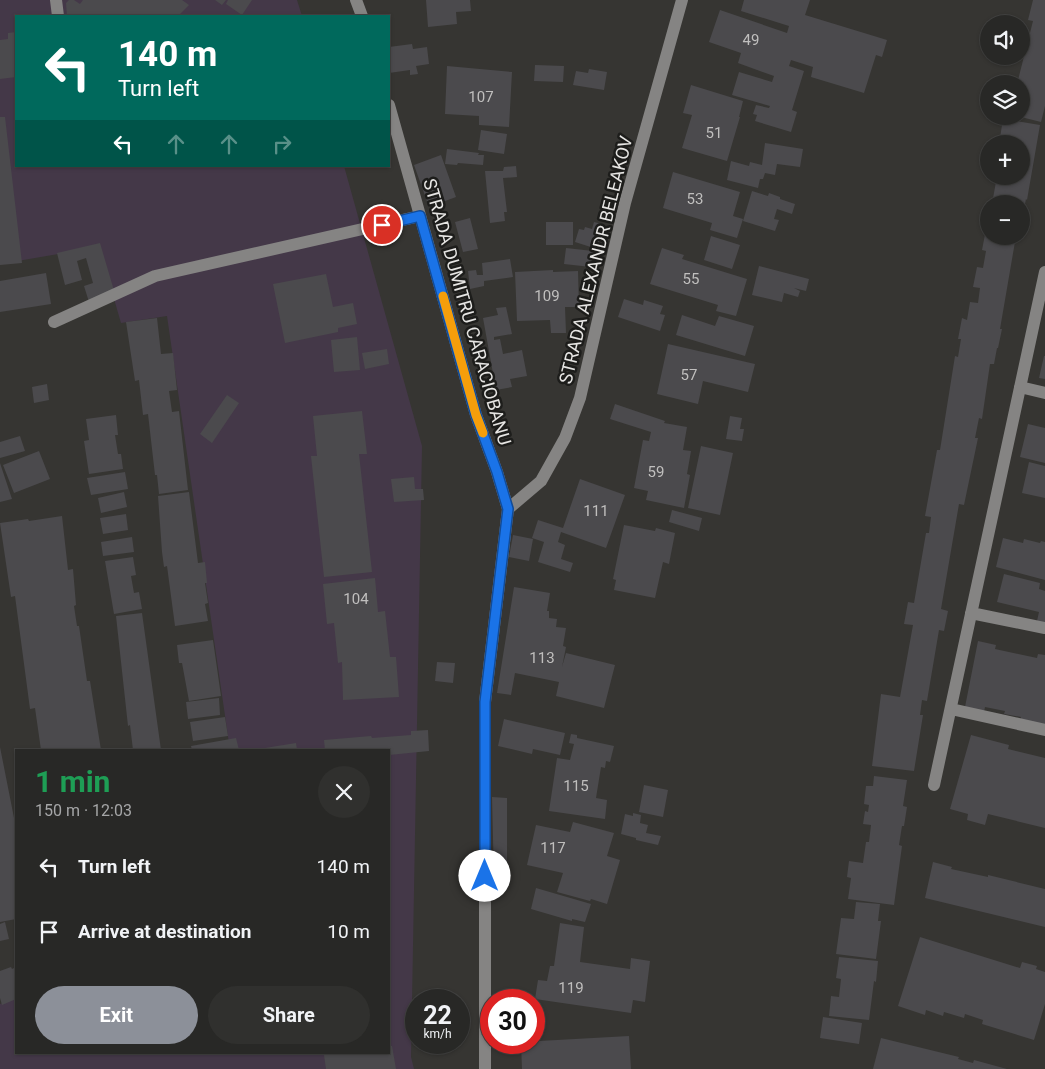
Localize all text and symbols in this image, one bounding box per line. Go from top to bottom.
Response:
map controls [980,15,1030,245]
button: sound [980,15,1030,65]
house number: 49 [743,31,759,49]
text: 140 m [118,34,217,75]
icon: left [35,35,100,100]
button: layers [980,75,1030,125]
text: Turn left [118,76,199,101]
house number: 107 [468,88,494,106]
house number: 51 [706,124,722,142]
icon: left [109,130,137,158]
icon: ahead [162,130,190,158]
icon: ahead [215,130,243,158]
icon: right [268,130,296,158]
street label: STRADA ALEXANDR BELEAKOV [555,133,637,386]
button: + [980,135,1030,185]
street label: STRADA DUMITRU CARACIOBANU [419,176,516,448]
house number: 53 [687,190,703,208]
button: − [980,195,1030,245]
pin [361,204,403,246]
icon: arrive [368,211,396,239]
house number: 55 [683,270,699,288]
house number: 109 [534,287,560,305]
house number: 57 [681,366,697,384]
house number: 59 [648,463,664,481]
house number: 111 [583,502,609,520]
house number: 104 [343,590,369,608]
house number: 113 [529,649,555,667]
text: 1 min [35,764,110,799]
button: close [318,766,370,818]
house number: 115 [563,777,589,795]
text: 150 m · 12:03 [35,801,132,820]
house number: 117 [540,839,566,857]
position arrow [458,849,510,901]
icon: left [35,853,63,881]
text: Turn left [78,855,151,878]
text: 140 m [317,855,370,878]
icon: arrive [35,918,63,946]
text: Arrive at destination [78,920,251,943]
text: 10 m [327,920,370,943]
house number: 119 [558,979,584,997]
button: Exit [35,986,198,1044]
button: Share [208,986,370,1044]
speed limit sign: 30 [480,989,545,1054]
text: 22 [423,1001,452,1030]
text: km/h [423,1027,452,1041]

